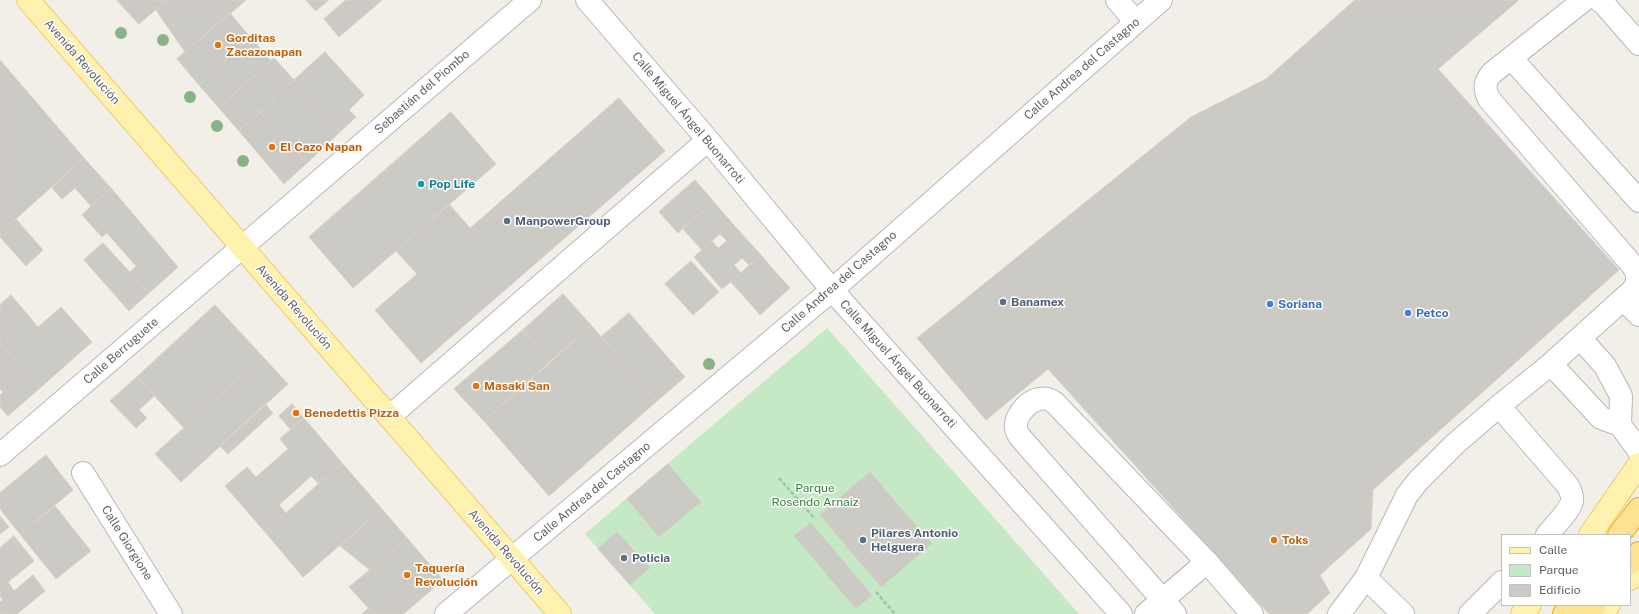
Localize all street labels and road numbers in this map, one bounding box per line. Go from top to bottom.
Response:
street label: Calle Andrea del Castagno [1021,15,1143,123]
street label: Avenida Revolución [41,17,123,107]
street label: Sebastián del Piombo [372,47,472,137]
street label: Calle Miguel Ángel Buonarroti [629,49,747,187]
street label: Calle Andrea del Castagno [778,228,900,336]
street label: Avenida Revolución [253,262,335,352]
street label: Calle Miguel Ángel Buonarroti [837,297,959,431]
street label: Calle Berruguete [81,315,161,387]
street label: Calle Andrea del Castagno [530,439,654,545]
street label: Calle Giorgione [98,503,156,583]
street label: Avenida Revolución [465,507,547,597]

